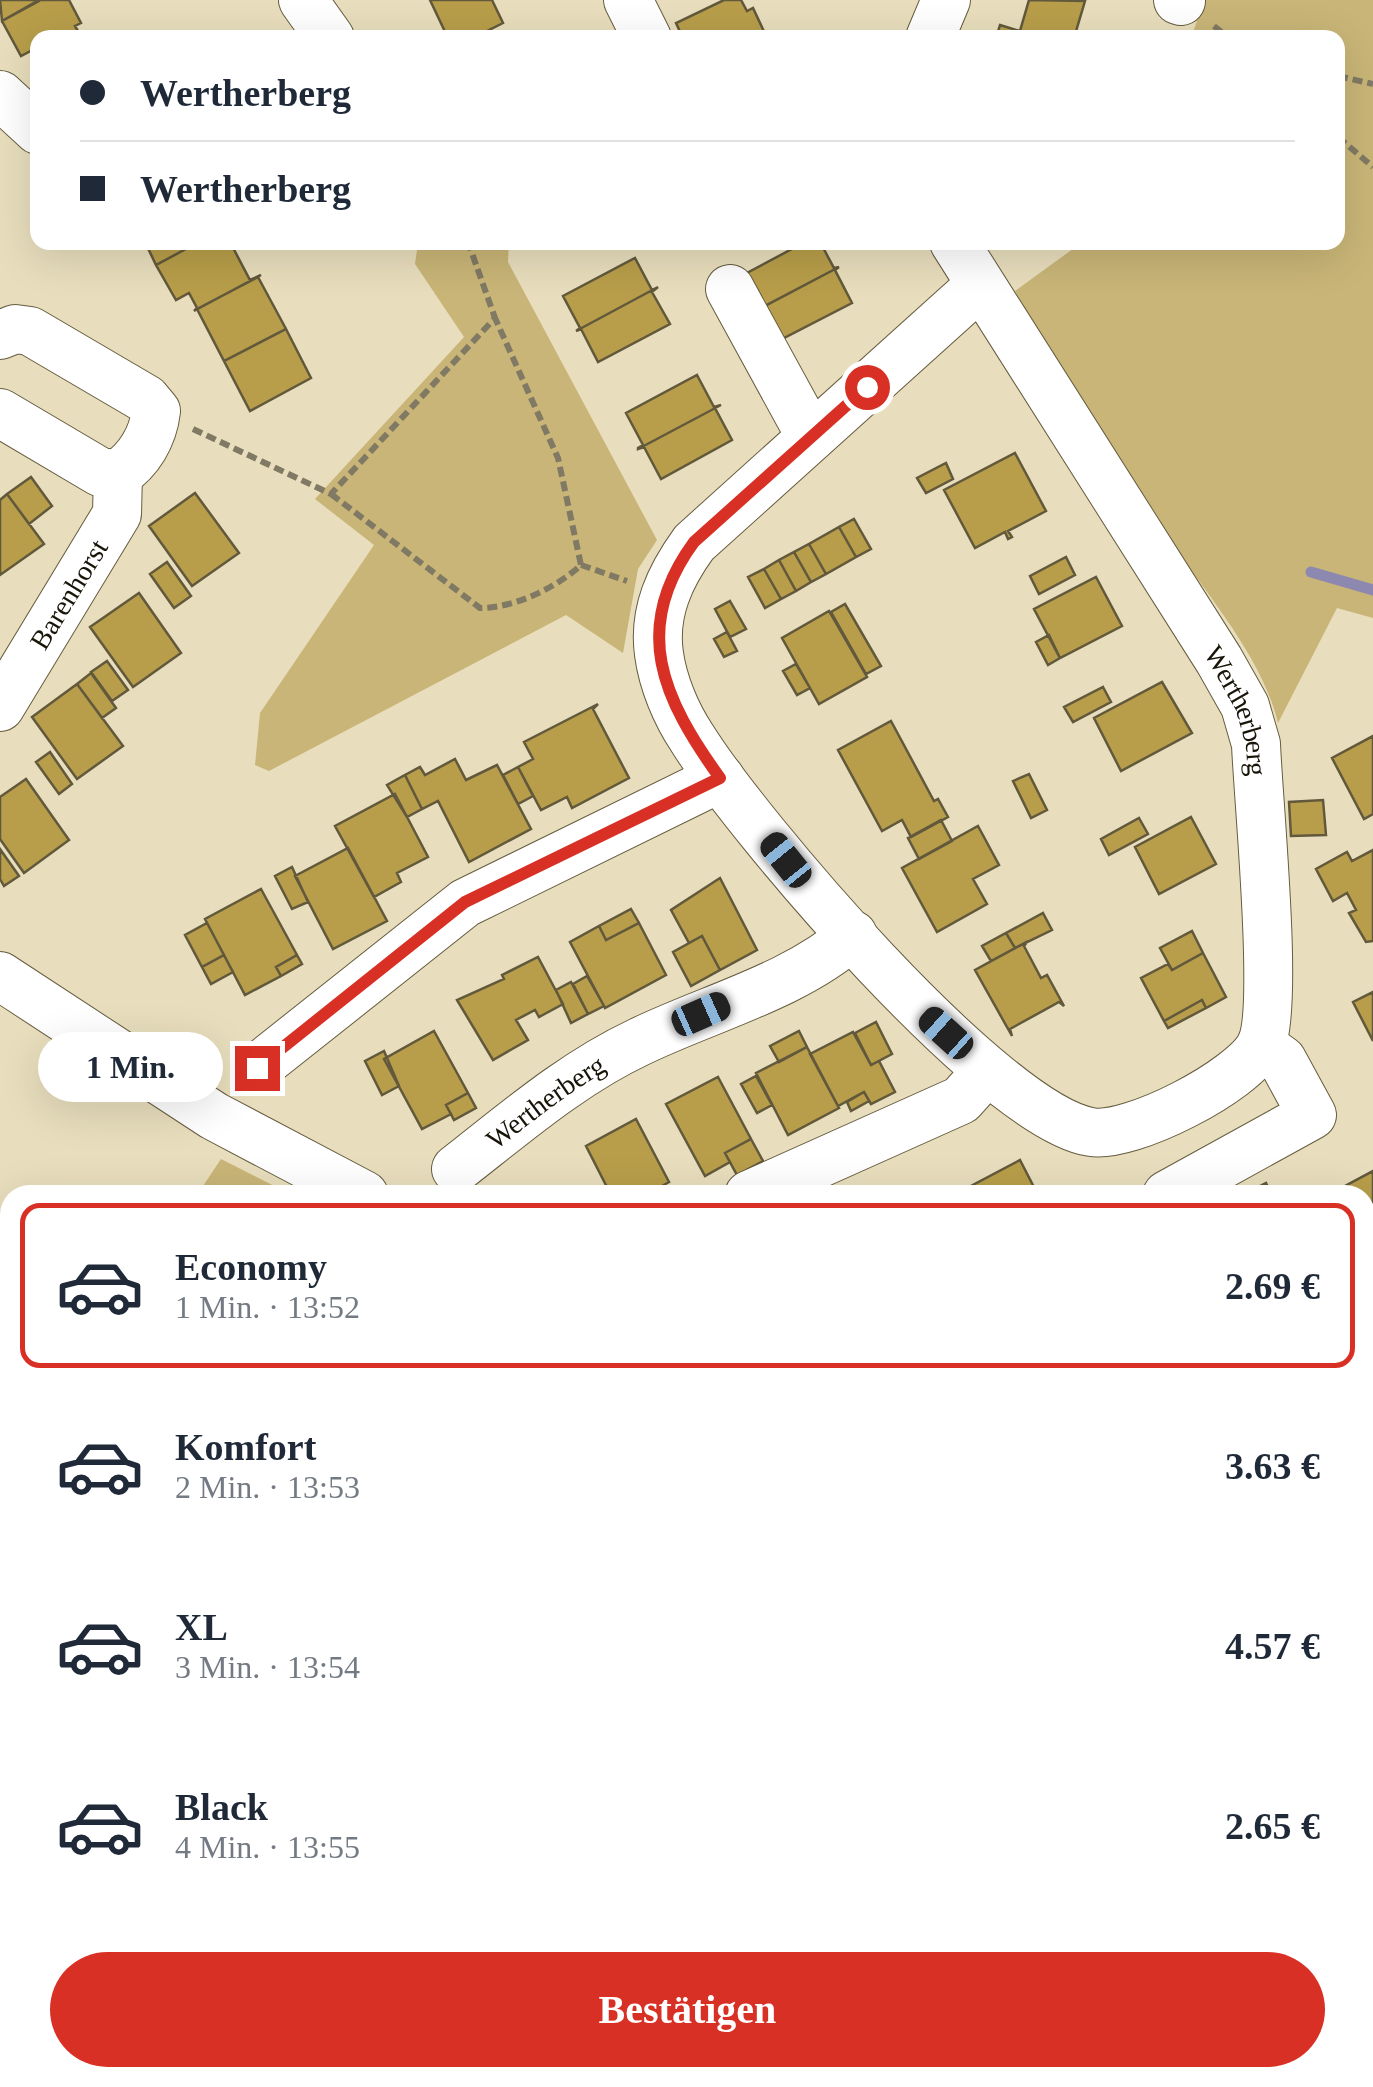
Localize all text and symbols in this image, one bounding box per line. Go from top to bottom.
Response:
text: Wertherberg [140,72,351,114]
text: Wertherberg [140,168,351,210]
route start [845,365,890,410]
street label: Barenhorst [23,533,114,655]
street label: Wertherberg [1198,640,1273,777]
car [755,827,817,893]
car [667,988,735,1040]
car [914,1002,978,1064]
callout: 1 Min. [37,1033,222,1103]
route end [235,1046,280,1091]
street label: Wertherberg [480,1048,610,1155]
text: 1 Min. [86,1049,175,1085]
icon: car [55,1241,145,1331]
text: Economy [175,1246,327,1288]
text: 2.69 € [1225,1265,1320,1307]
text: 1 Min. · 13:52 [175,1289,360,1325]
icon: car [55,1421,145,1511]
text: Komfort [175,1426,316,1468]
text: 3.63 € [1225,1445,1320,1487]
text: 2 Min. · 13:53 [175,1469,360,1505]
icon: car [55,1601,145,1691]
text: XL [175,1606,228,1648]
text: 4.57 € [1225,1625,1320,1667]
text: 3 Min. · 13:54 [175,1649,360,1685]
icon: car [55,1781,145,1871]
text: Black [175,1786,268,1828]
text: 2.65 € [1225,1805,1320,1847]
text: 4 Min. · 13:55 [175,1829,360,1865]
button: Bestätigen [50,1952,1325,2067]

